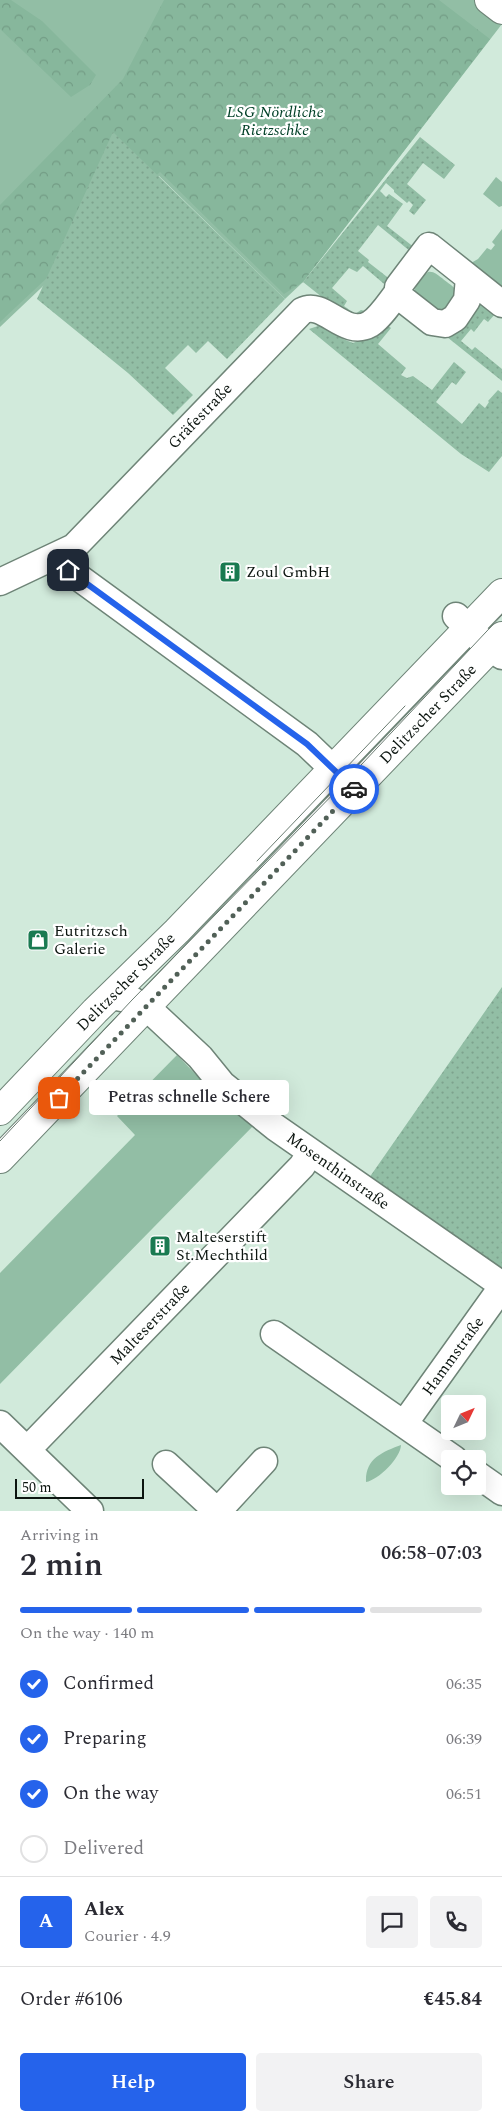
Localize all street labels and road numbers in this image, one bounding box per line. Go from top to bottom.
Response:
street label: Gräfestraße [162,377,238,455]
street label: Delitzscher Straße [374,658,482,770]
street label: Delitzscher Straße [71,927,181,1037]
street label: Mosenthinstraße [281,1126,395,1216]
street label: Malteserstraße [104,1277,196,1371]
street label: Hammstraße [416,1311,490,1401]

